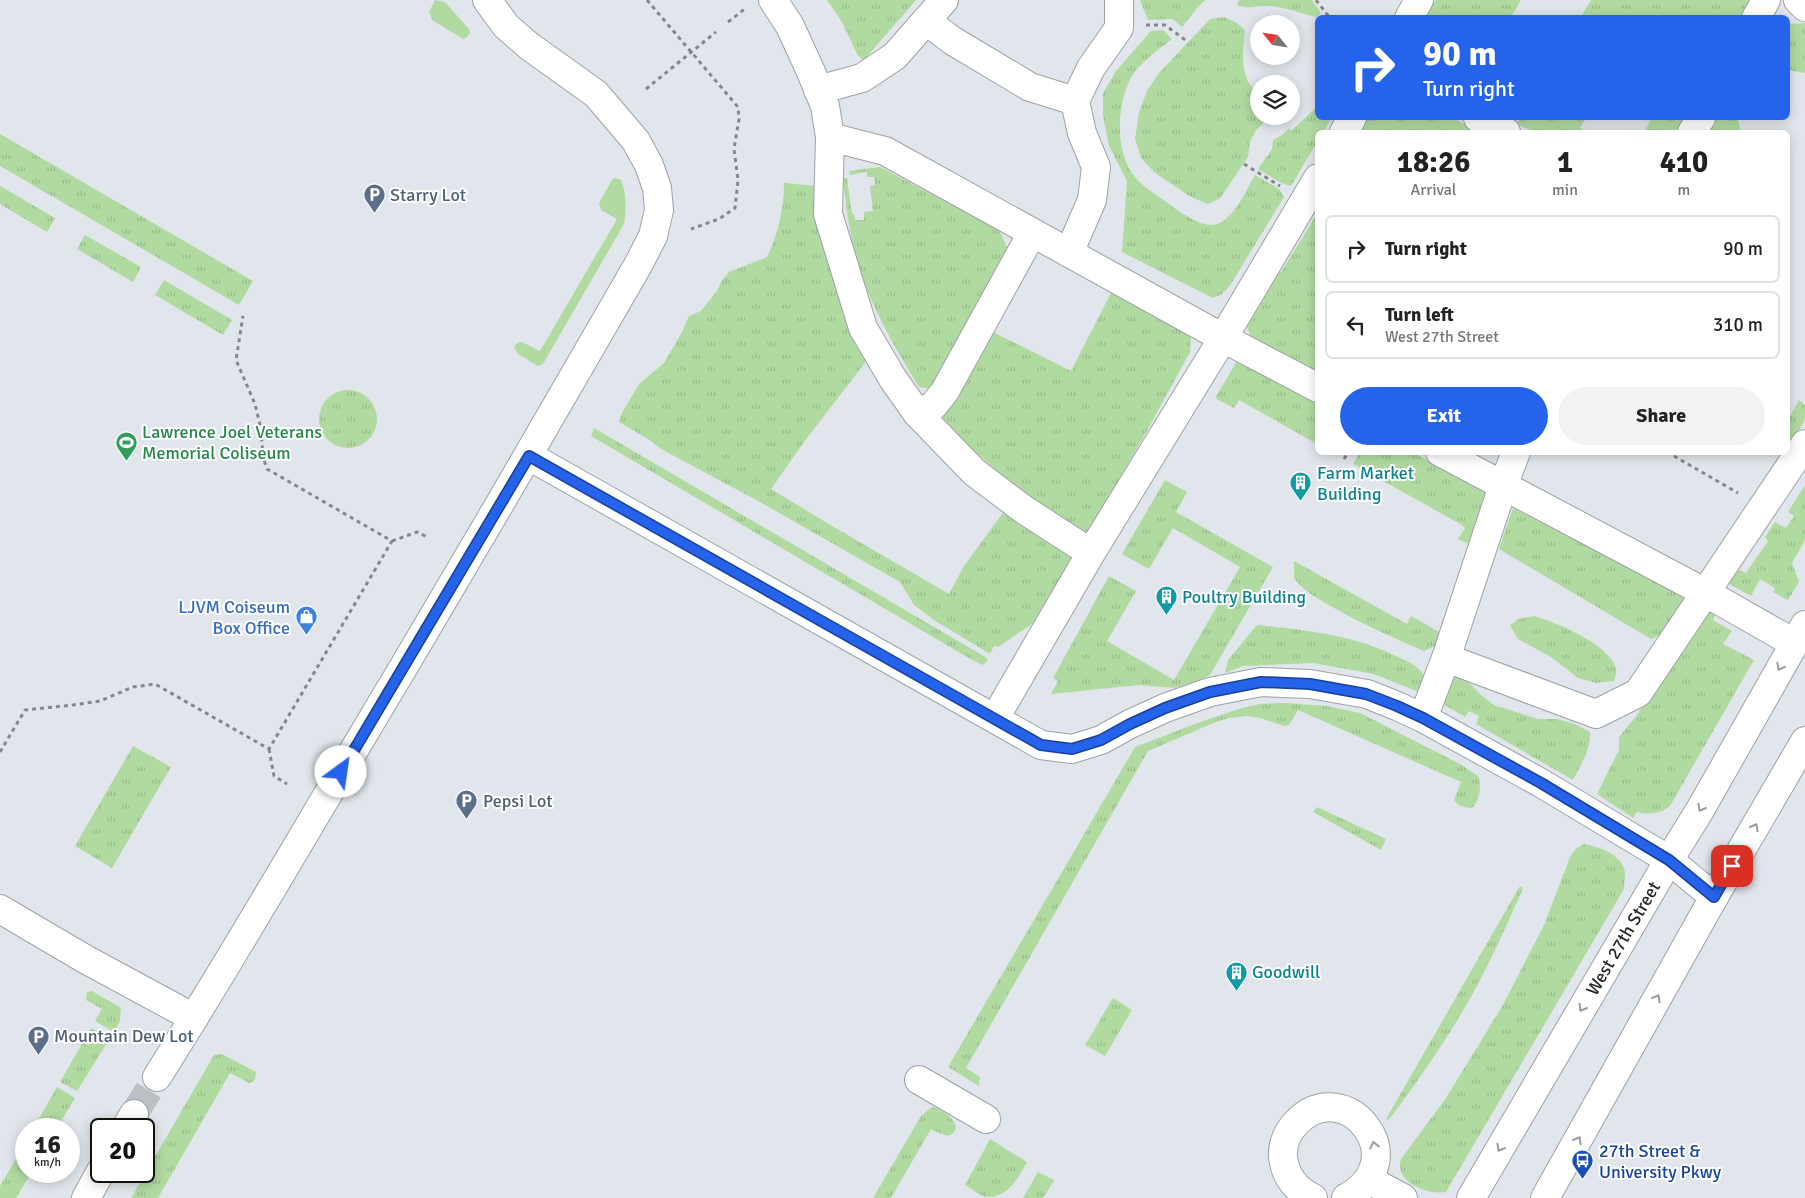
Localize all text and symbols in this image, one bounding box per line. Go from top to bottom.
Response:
north arrow [1250,15,1300,65]
map controls [1250,15,1300,125]
text: 90 m [1423,32,1497,75]
icon: right [1340,35,1405,100]
button: layers [1250,75,1300,125]
text: Turn right [1423,75,1515,102]
text: 18:26 [1397,144,1470,181]
text: 1 [1557,144,1573,181]
text: 410 [1660,144,1708,181]
text: Arrival [1410,180,1457,200]
text: min [1552,180,1578,200]
text: m [1678,180,1690,200]
parking icon: Starry Lot [362,183,386,214]
place label: Starry Lot [390,184,466,206]
icon: right [1342,235,1370,263]
text: Turn right [1385,237,1467,261]
text: 90 m [1723,237,1763,261]
text: Turn left [1385,303,1454,327]
icon: left [1342,311,1370,339]
text: 310 m [1713,313,1763,337]
text: West 27th Street [1385,327,1499,347]
button: Exit [1340,387,1548,445]
button: Share [1558,387,1765,445]
place label: Lawrence Joel Veterans Memorial Coliseum [142,421,322,464]
sports icon: Lawrence Joel Veterans Memorial Coliseum [114,430,138,461]
place label: Farm Market Building [1317,462,1414,505]
building icon: Farm Market Building [1289,471,1313,502]
building icon: Poultry Building [1154,585,1178,616]
place label: Poultry Building [1182,586,1306,608]
place label: LJVM Coiseum Box Office [178,596,290,639]
shop icon: LJVM Coiseum Box Office [294,605,318,636]
one-way arrow [1777,661,1787,670]
position arrow [314,745,366,797]
parking icon: Pepsi Lot [455,789,479,820]
place label: Pepsi Lot [483,790,552,812]
one-way arrow [1697,803,1707,812]
one-way arrow [1748,823,1758,832]
pin [1711,845,1753,887]
icon: arrive [1718,852,1746,880]
street label: West 27th Street [1581,877,1665,999]
building icon: Goodwill [1224,960,1248,991]
place label: Goodwill [1252,961,1320,983]
one-way arrow [1651,995,1661,1004]
one-way arrow [1578,1003,1588,1012]
parking icon: Mountain Dew Lot [26,1024,50,1055]
place label: Mountain Dew Lot [54,1025,194,1047]
speed limit sign: 20 [90,1118,155,1183]
text: 16 [34,1129,61,1160]
one-way arrow [1571,1137,1581,1146]
one-way arrow [1369,1140,1379,1149]
place label: 27th Street & University Pkwy [1599,1140,1722,1183]
one-way arrow [1496,1143,1506,1152]
bus stop icon: 27th Street & University Pkwy [1571,1149,1595,1180]
text: km/h [34,1155,61,1170]

